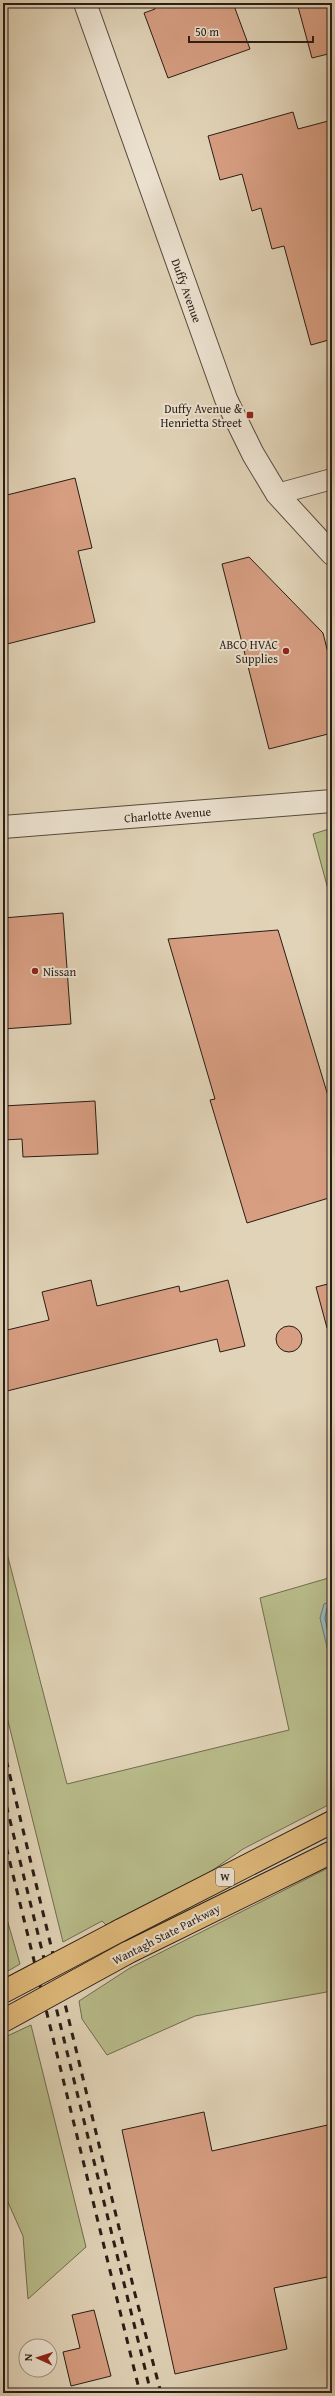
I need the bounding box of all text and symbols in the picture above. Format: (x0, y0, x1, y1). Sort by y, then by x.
scale bar (189, 18, 313, 44)
text: 50 m (195, 23, 219, 40)
street label: Duffy Avenue (168, 256, 207, 325)
place label: Duffy Avenue & Henrietta Street (161, 400, 243, 431)
marker: Duffy Avenue & Henrietta Street (245, 410, 255, 420)
place label: ABCO HVAC Supplies (219, 636, 278, 667)
marker: ABCO HVAC Supplies (281, 646, 291, 656)
street label: Charlotte Avenue (123, 802, 212, 826)
place label: Nissan (43, 963, 76, 980)
marker: Nissan (30, 966, 40, 976)
road number: W (216, 1868, 234, 1886)
street label: Wantagh State Parkway (109, 1899, 223, 1969)
north arrow (18, 2338, 58, 2378)
text: N (20, 2353, 36, 2362)

